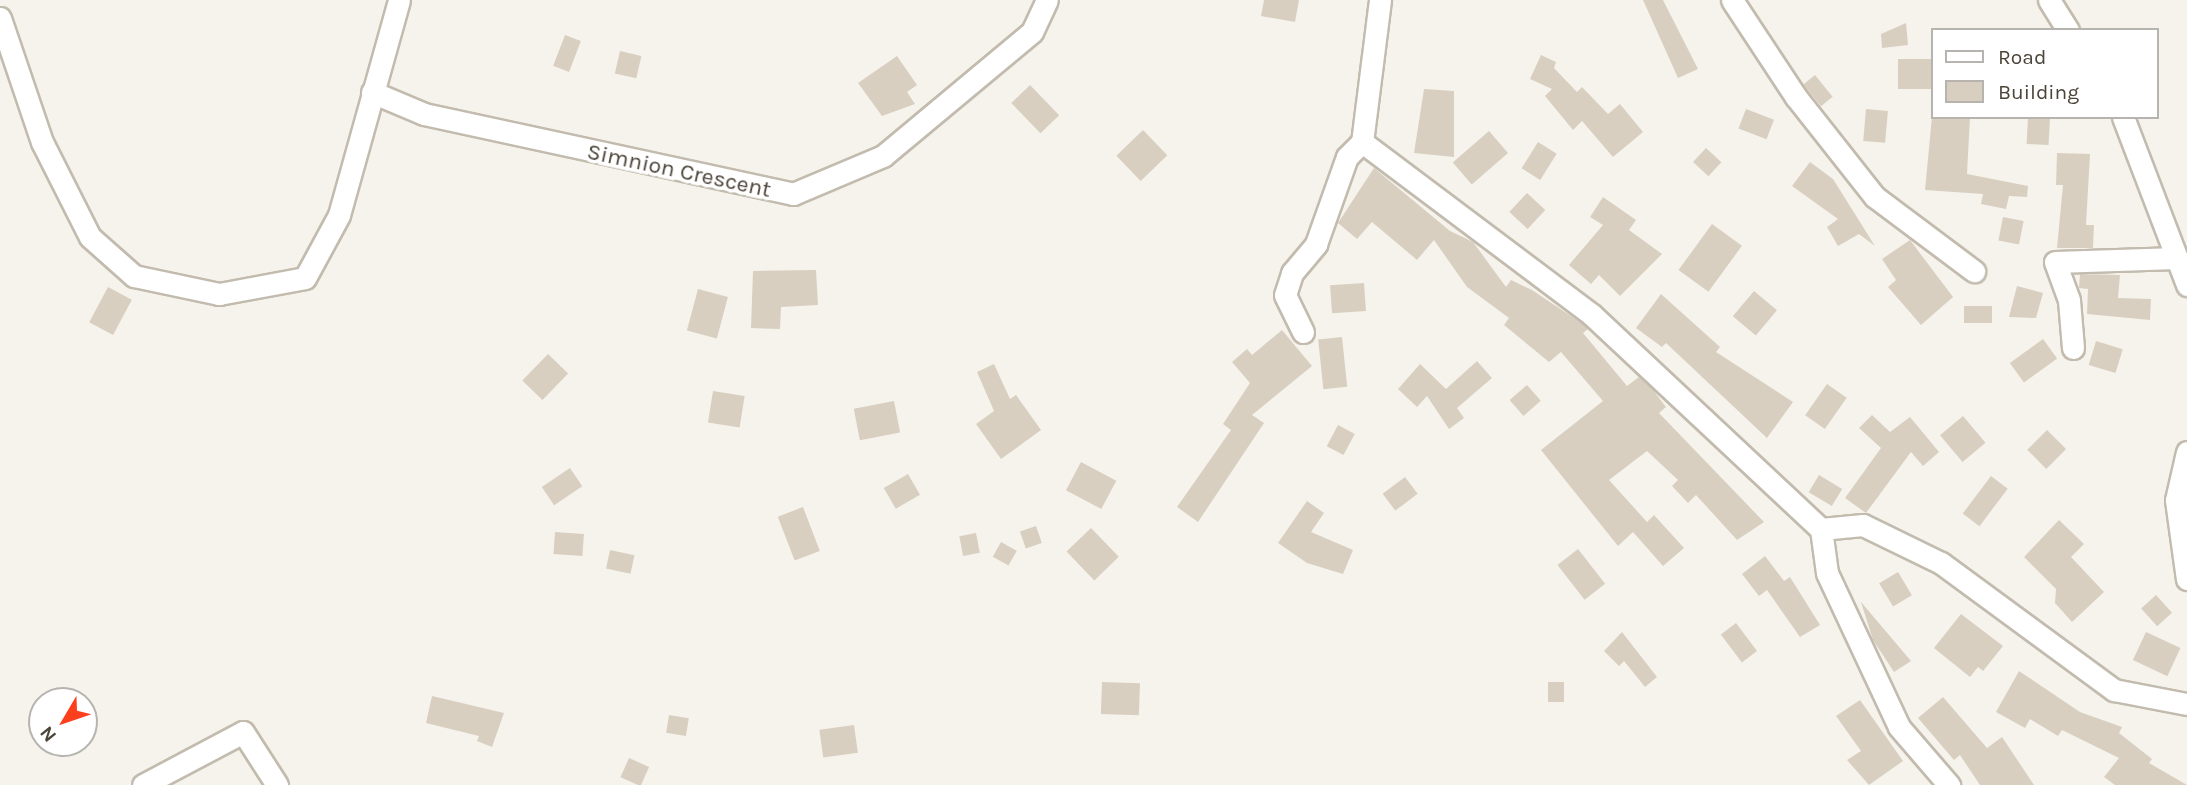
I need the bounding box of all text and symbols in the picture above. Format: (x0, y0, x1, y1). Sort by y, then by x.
legend (1932, 28, 2159, 119)
text: Road (1998, 45, 2046, 69)
text: Building (1998, 80, 2079, 104)
street label: Simnion Crescent (584, 138, 774, 204)
north arrow (28, 687, 98, 757)
text: N (35, 722, 61, 746)

